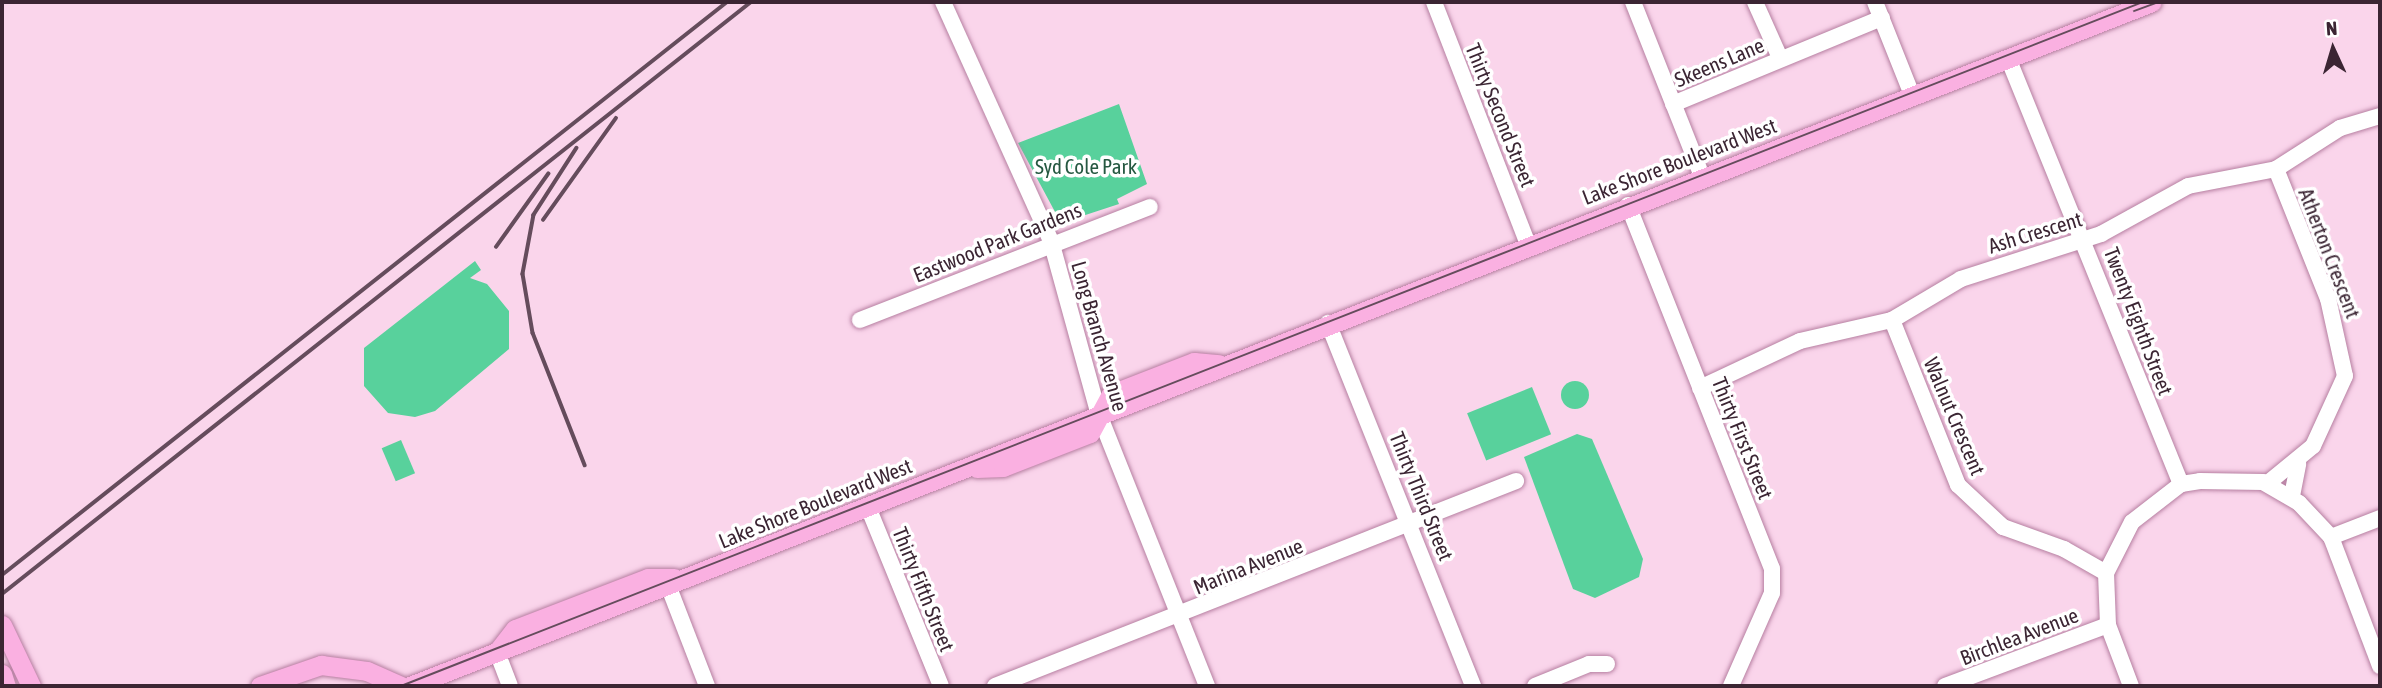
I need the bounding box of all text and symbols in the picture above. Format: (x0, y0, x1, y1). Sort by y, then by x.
north arrow (2298, 14, 2368, 84)
text: N (2325, 17, 2338, 39)
street label: Skeens Lane (1670, 32, 1768, 92)
street label: Thirty Second Street (1461, 40, 1541, 190)
street label: Lake Shore Boulevard West (1578, 112, 1780, 210)
park label: Syd Cole Park (1035, 153, 1137, 179)
street label: Atherton Crescent (2294, 185, 2366, 321)
street label: Eastwood Park Gardens (909, 197, 1085, 287)
street label: Ash Crescent (1985, 206, 2085, 258)
street label: Twenty Eighth Street (2099, 244, 2179, 398)
street label: Long Branch Avenue (1067, 258, 1133, 414)
street label: Walnut Crescent (1919, 353, 1991, 479)
street label: Thirty First Street (1707, 373, 1779, 503)
street label: Thirty Third Street (1385, 428, 1459, 564)
street label: Lake Shore Boulevard West (715, 453, 915, 553)
street label: Thirty Fifth Street (888, 523, 960, 655)
street label: Marina Avenue (1190, 533, 1306, 599)
street label: Birchlea Avenue (1956, 602, 2082, 670)

